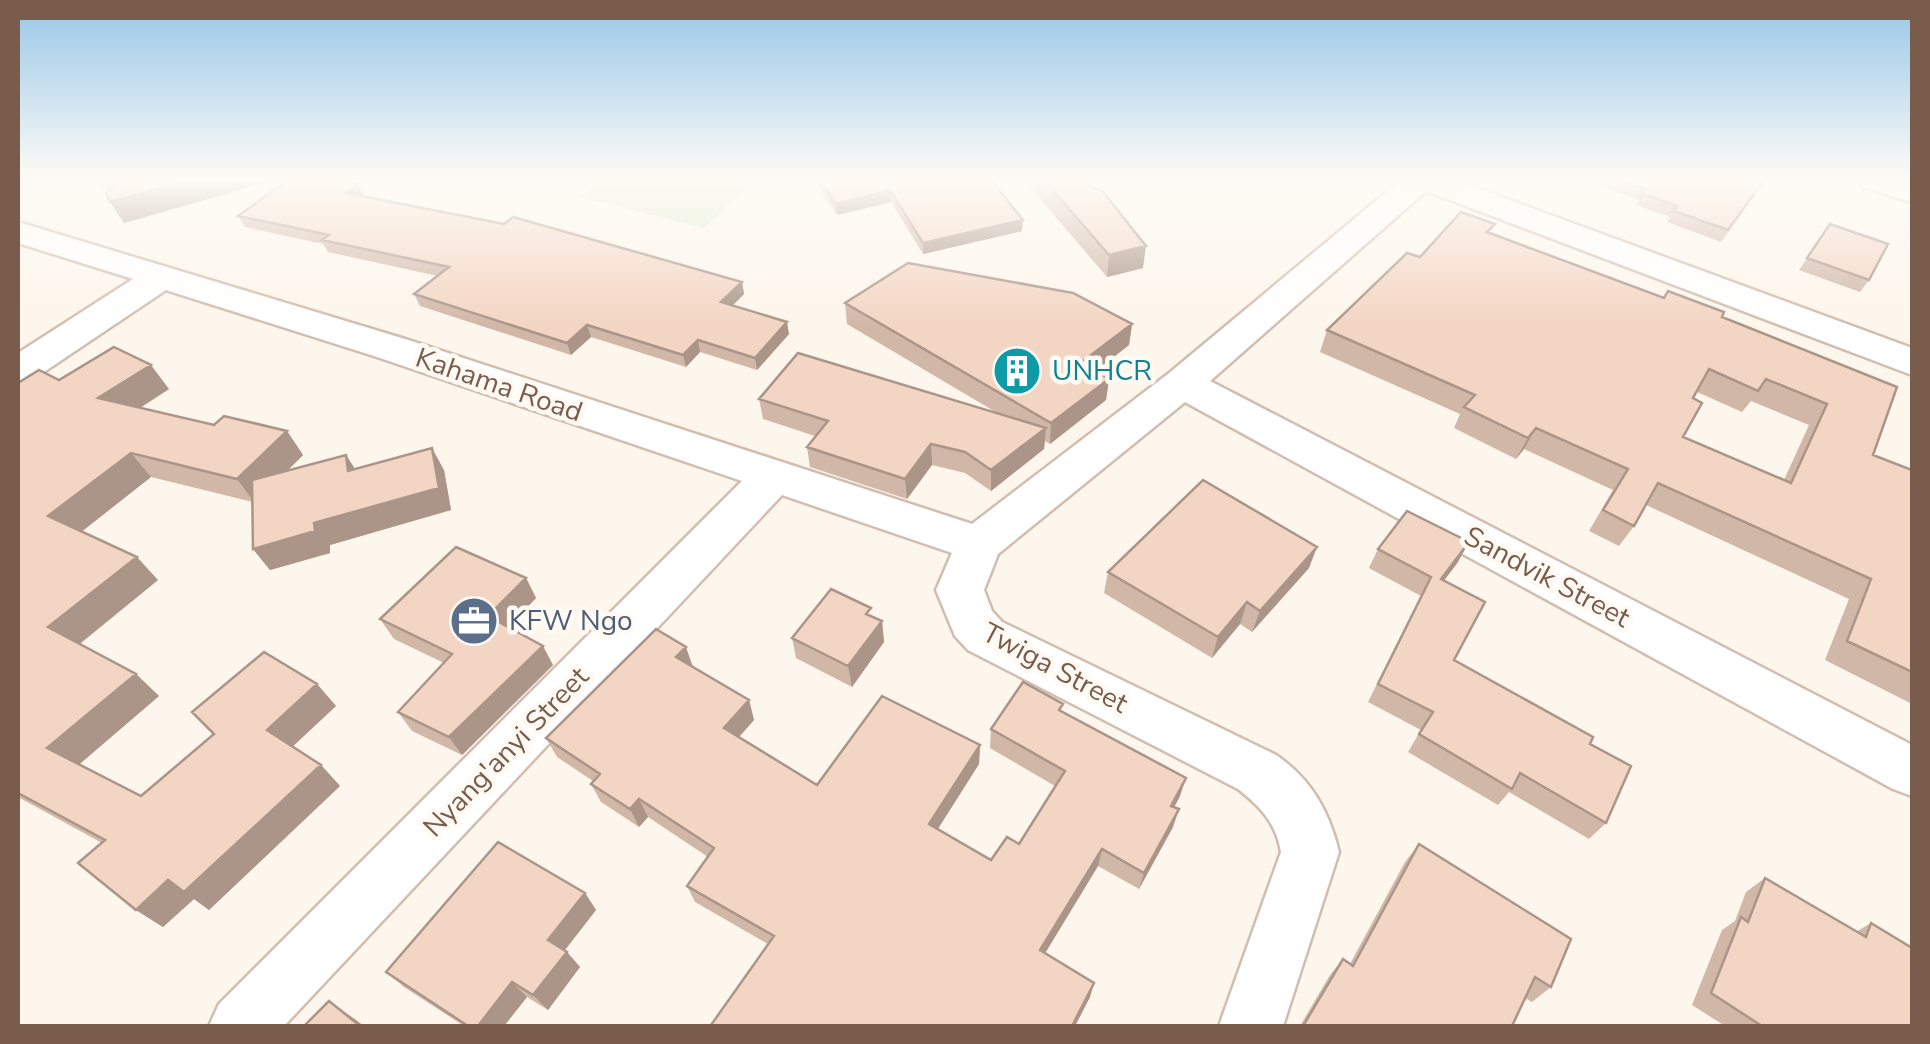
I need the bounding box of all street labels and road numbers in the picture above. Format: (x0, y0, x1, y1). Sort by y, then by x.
street label: Kahama Road (410, 339, 588, 431)
street label: Sandvik Street (1457, 517, 1637, 637)
street label: Twiga Street (975, 614, 1135, 722)
street label: Nyang'anyi Street (415, 658, 597, 846)

